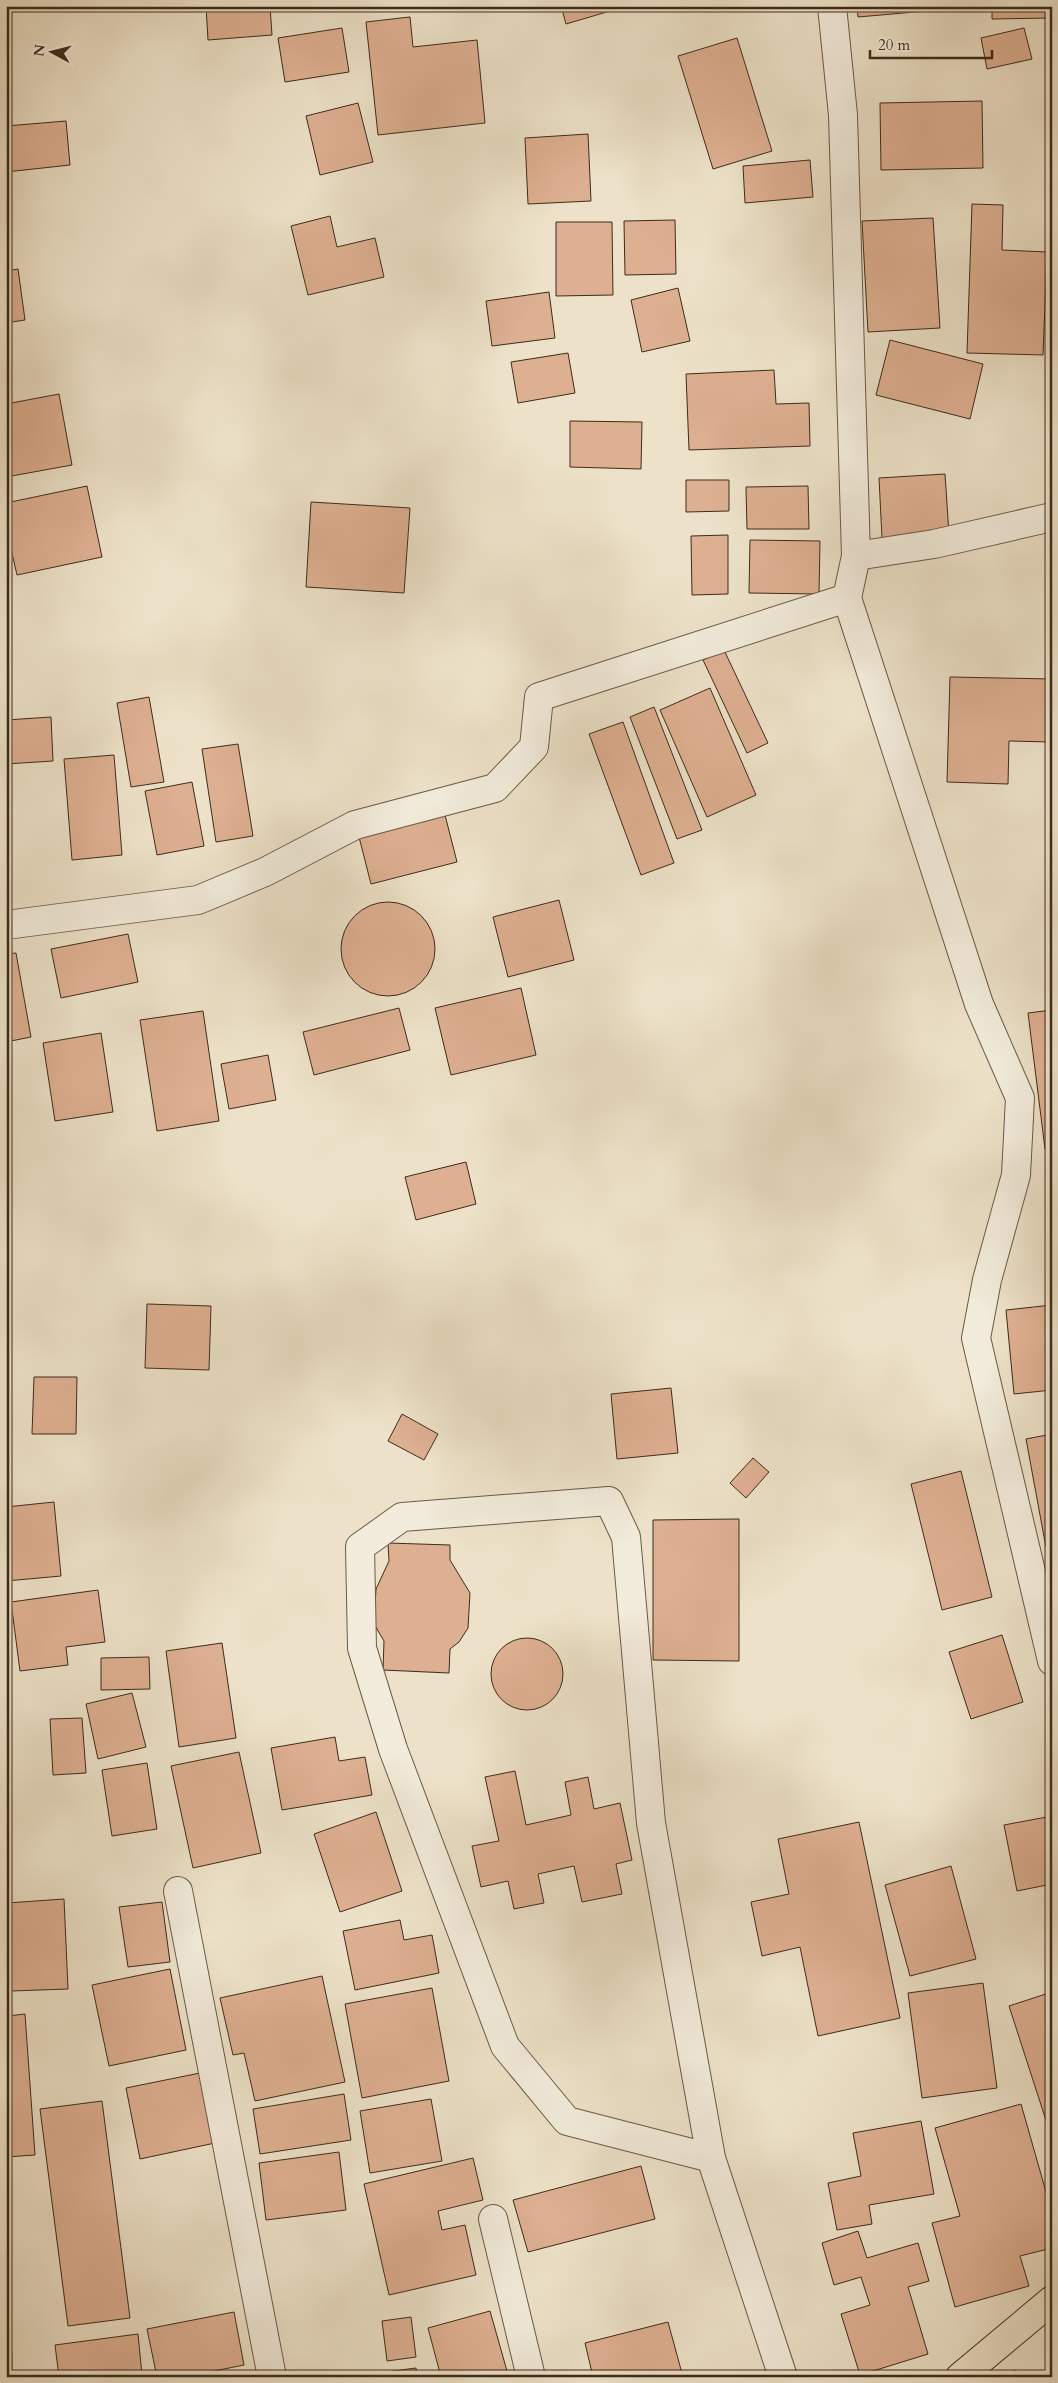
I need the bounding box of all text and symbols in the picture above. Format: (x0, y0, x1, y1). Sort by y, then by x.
north arrow (28, 28, 78, 78)
scale bar (870, 28, 993, 60)
text: 20 m (878, 35, 910, 55)
text: N (29, 43, 50, 58)

